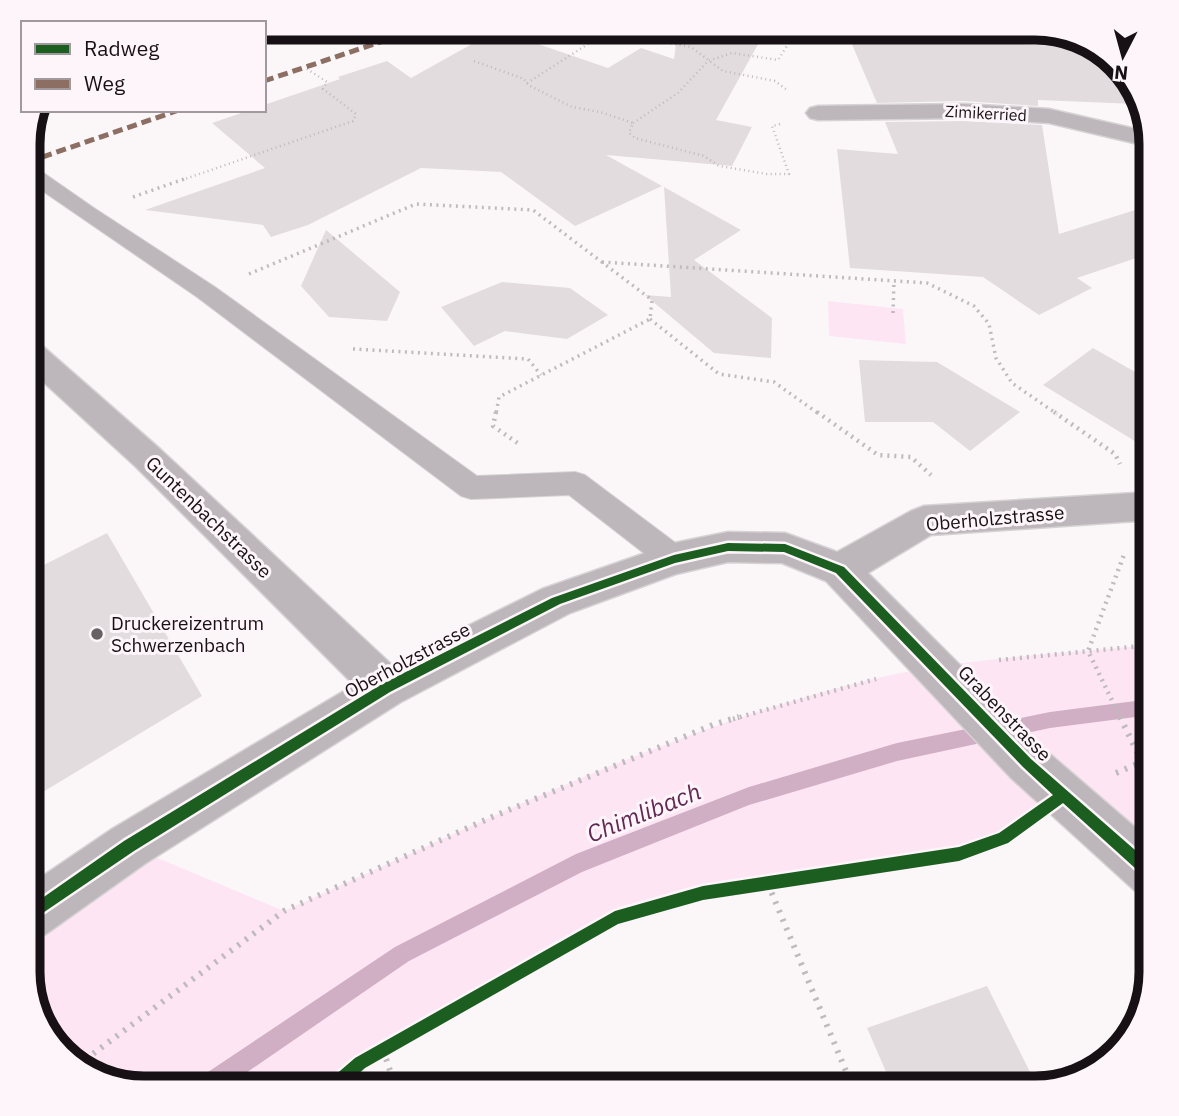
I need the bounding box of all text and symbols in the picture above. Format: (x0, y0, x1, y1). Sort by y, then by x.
legend (21, 21, 266, 112)
north arrow (1088, 21, 1158, 91)
text: Radweg (84, 34, 159, 62)
text: N (1113, 60, 1129, 86)
text: Weg (84, 69, 125, 97)
street label: Zimikerried (945, 101, 1027, 125)
street label: Guntenbachstrasse (141, 451, 277, 583)
street label: Oberholzstrasse (925, 500, 1065, 536)
place label: Druckereizentrum Schwerzenbach (111, 611, 264, 657)
street label: Oberholzstrasse (340, 617, 474, 703)
marker: Druckereizentrum Schwerzenbach (89, 626, 105, 642)
street label: Grabenstrasse (953, 660, 1057, 766)
water label: Chimlibach (582, 775, 705, 849)

